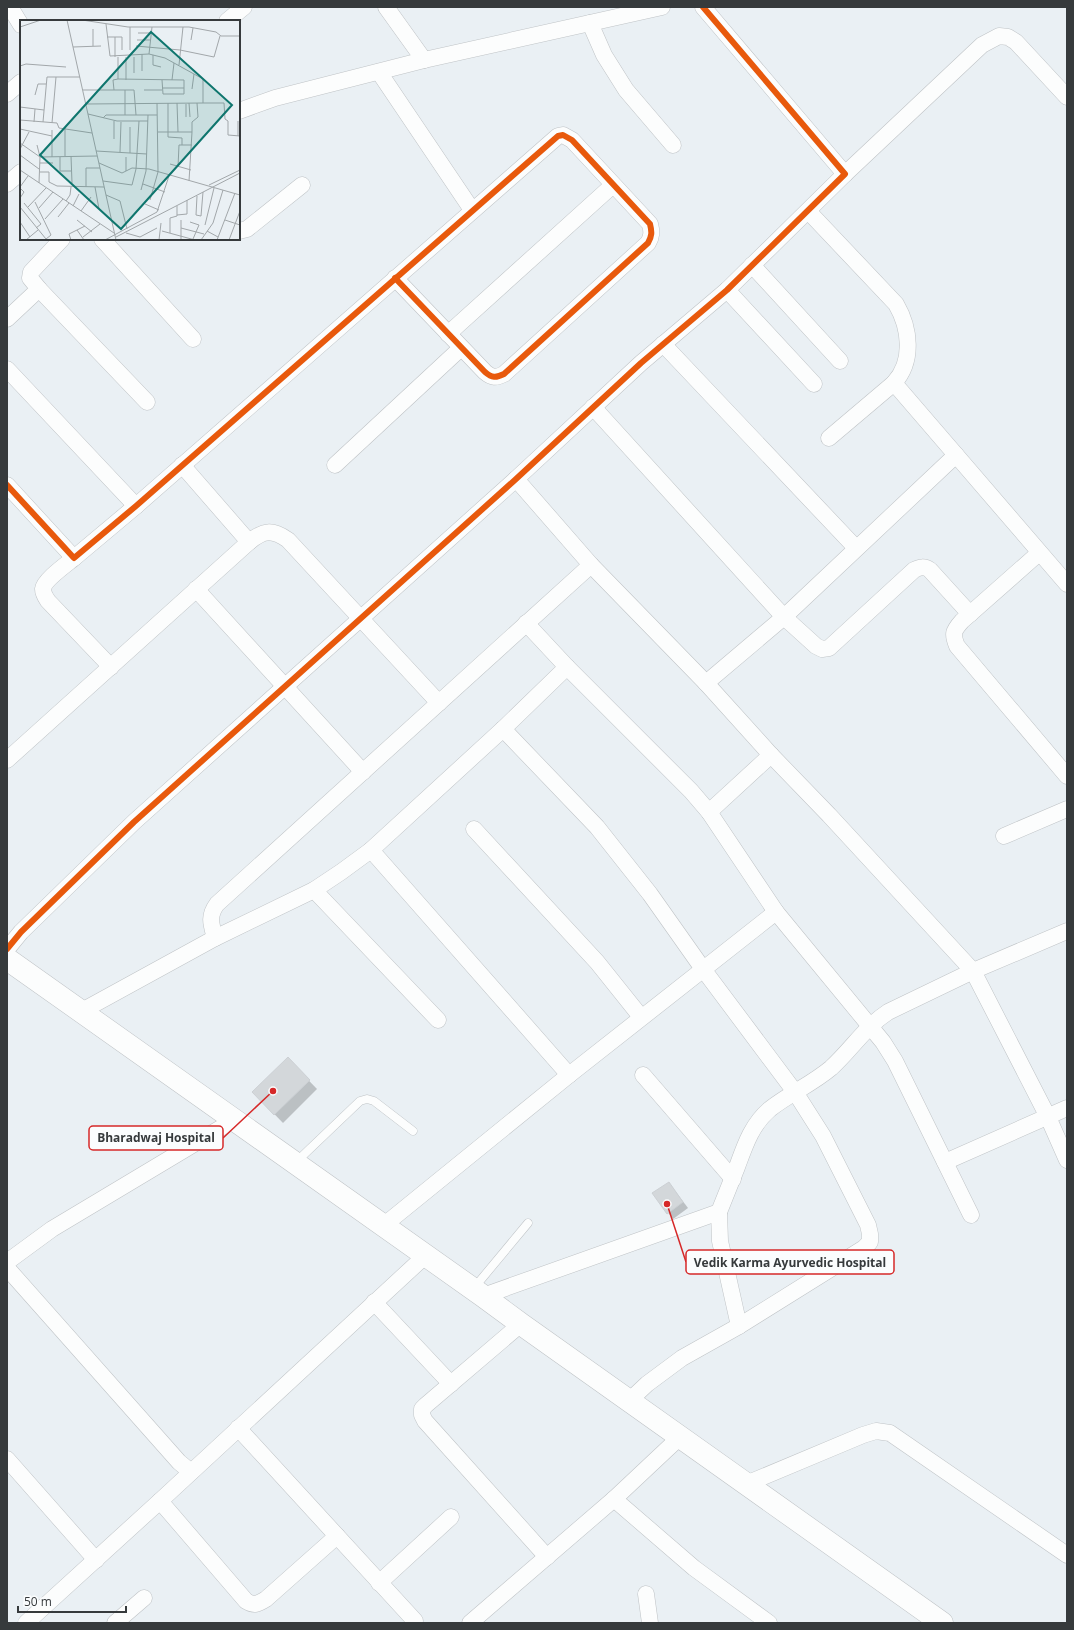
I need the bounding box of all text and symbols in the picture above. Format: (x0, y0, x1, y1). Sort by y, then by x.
inset map (20, 20, 240, 240)
callout: Bharadwaj Hospital (89, 1126, 223, 1150)
text: Bharadwaj Hospital (97, 1129, 215, 1146)
callout: Vedik Karma Ayurvedic Hospital (686, 1250, 894, 1274)
text: Vedik Karma Ayurvedic Hospital (694, 1254, 886, 1271)
scale bar (18, 1588, 126, 1614)
text: 50 m (24, 1593, 52, 1610)

